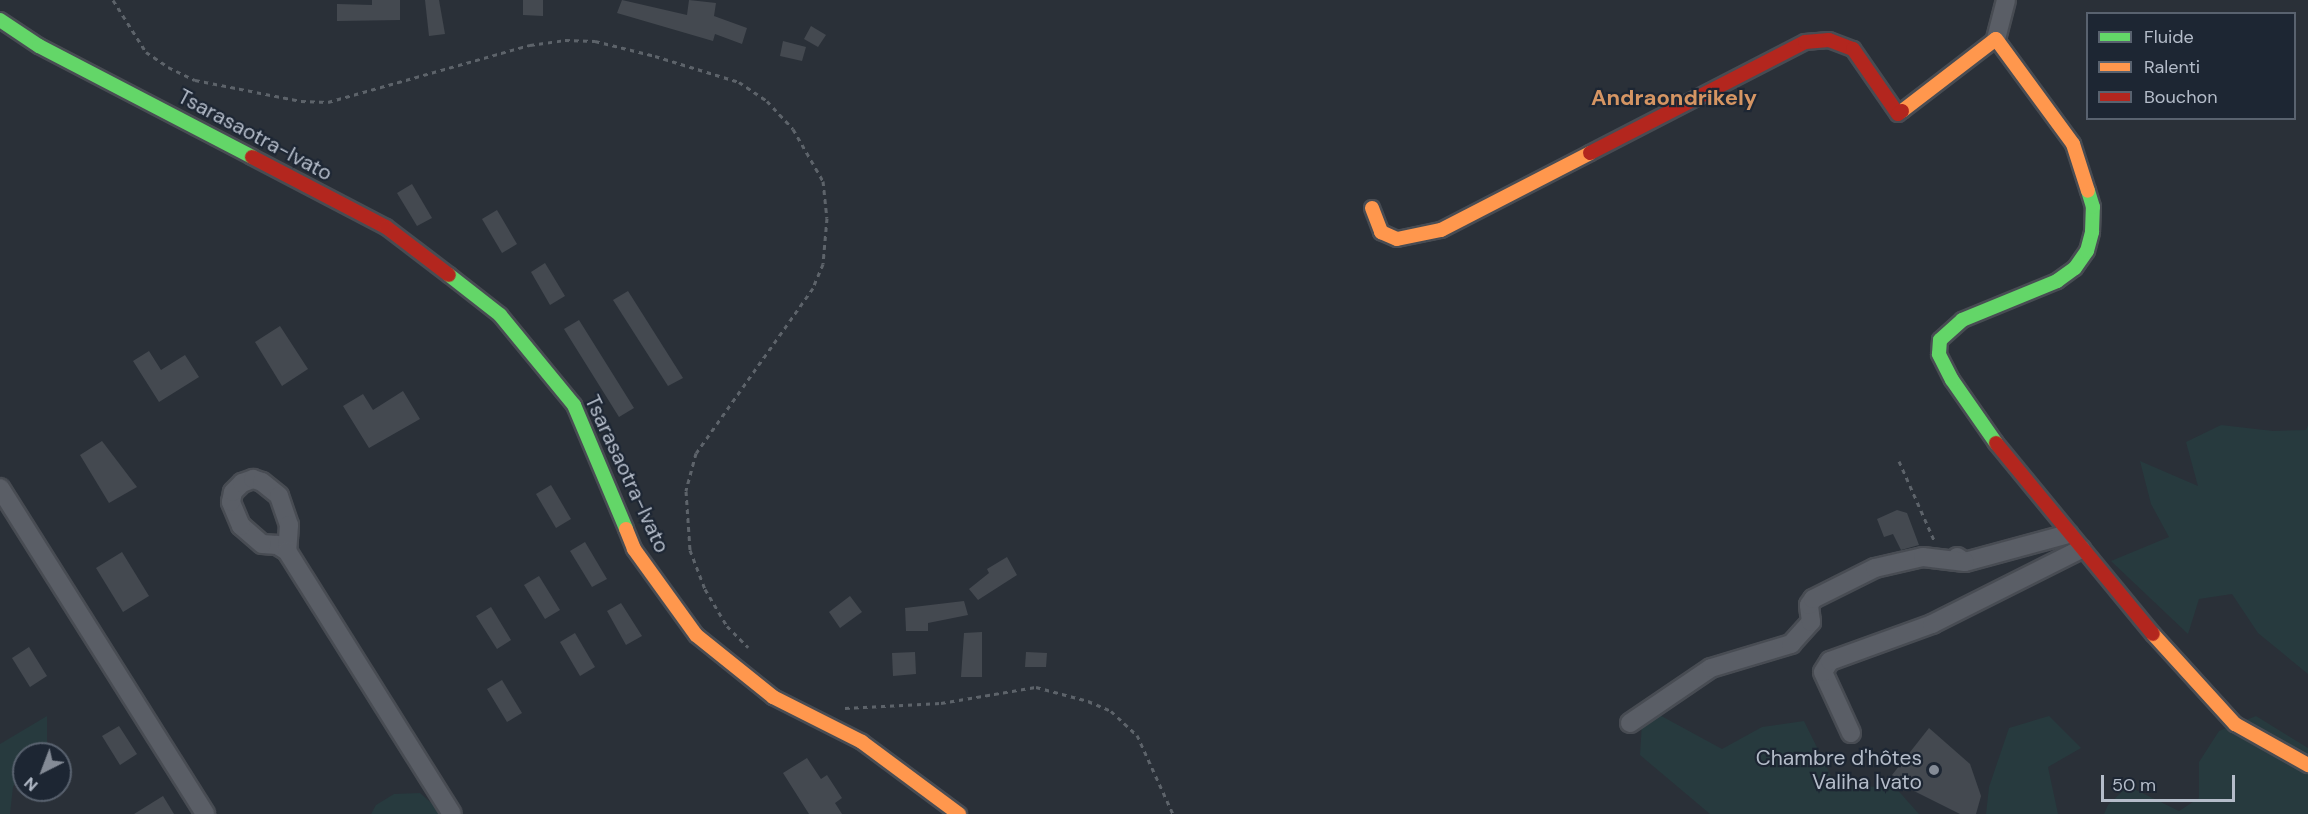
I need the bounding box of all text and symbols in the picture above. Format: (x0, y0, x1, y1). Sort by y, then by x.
legend (2086, 12, 2296, 120)
text: Fluide (2144, 25, 2194, 49)
text: Ralenti (2144, 55, 2200, 79)
street label: Tsarasaotra-Ivato (173, 84, 337, 186)
district label: Andraondrikely (1591, 85, 1757, 111)
text: Bouchon (2144, 85, 2218, 109)
street label: Tsarasaotra-Ivato (579, 391, 675, 557)
north arrow (12, 742, 72, 802)
place label: Chambre d'hôtes Valiha Ivato (1756, 745, 1922, 795)
marker: Chambre d'hôtes Valiha Ivato (1927, 763, 1941, 777)
scale bar (2104, 763, 2238, 801)
text: N (20, 773, 42, 796)
text: 50 m (2112, 773, 2156, 797)

